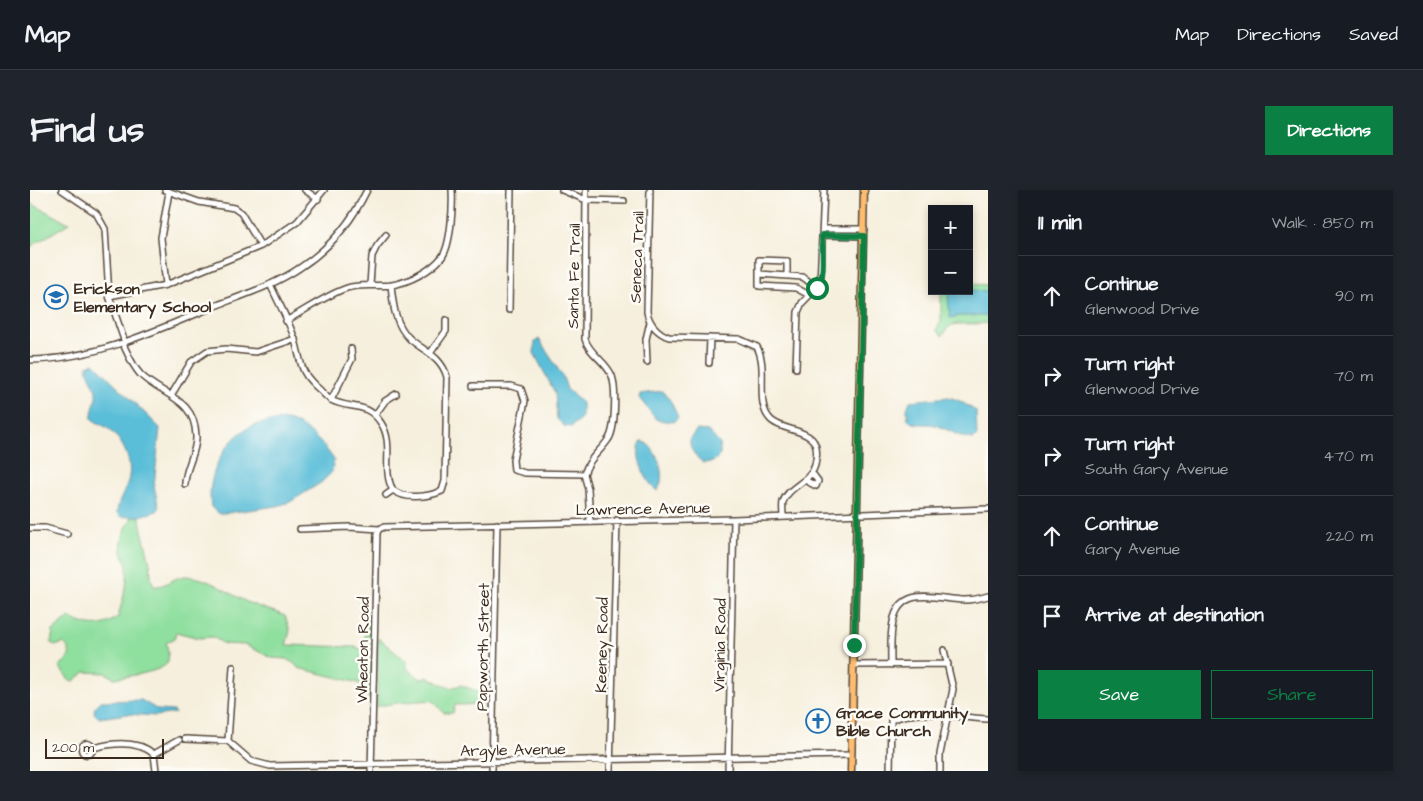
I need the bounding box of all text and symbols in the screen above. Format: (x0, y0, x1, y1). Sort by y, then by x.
text: Map (25, 18, 70, 52)
text: Map (1175, 22, 1209, 47)
text: Directions (1237, 22, 1321, 47)
text: Saved (1349, 22, 1398, 47)
text: Find us (30, 106, 144, 155)
button: Directions (1265, 106, 1393, 155)
map controls (928, 205, 973, 295)
button: + (928, 205, 973, 250)
text: 11 min (1038, 208, 1082, 237)
street label: Seneca Trail (624, 211, 650, 303)
text: Walk · 850 m (1272, 212, 1373, 234)
street label: Santa Fe Trail (562, 223, 586, 329)
button: − (928, 250, 973, 295)
text: Continue (1085, 271, 1159, 298)
route start (806, 277, 829, 300)
place label: Erickson Elementary School (74, 278, 212, 319)
icon: ahead (1038, 282, 1066, 310)
school or university icon: Erickson Elementary School (43, 284, 69, 310)
text: 90 m (1335, 285, 1373, 307)
text: Glenwood Drive (1085, 298, 1199, 320)
text: Turn right (1085, 351, 1174, 378)
icon: right (1038, 362, 1066, 390)
text: 70 m (1334, 365, 1373, 387)
text: Glenwood Drive (1085, 378, 1199, 400)
text: Turn right (1085, 431, 1174, 458)
icon: right (1038, 442, 1066, 470)
text: 470 m (1323, 445, 1373, 467)
text: South Gary Avenue (1085, 458, 1228, 480)
street label: Lawrence Avenue (575, 497, 711, 521)
text: Continue (1085, 511, 1159, 538)
icon: ahead (1038, 522, 1066, 550)
text: 220 m (1326, 525, 1373, 547)
text: Gary Avenue (1085, 538, 1180, 560)
street label: Papworth Street (471, 582, 495, 711)
street label: Wheaton Road (351, 597, 375, 703)
street label: Keeney Road (590, 597, 615, 693)
street label: Virginia Road (708, 598, 733, 692)
icon: arrive (1038, 602, 1066, 630)
text: Arrive at destination (1085, 602, 1264, 629)
route end (843, 634, 866, 657)
button: Save (1038, 670, 1201, 719)
button: Share (1211, 670, 1373, 719)
place label: Grace Community Bible Church (836, 702, 968, 742)
church icon: Grace Community Bible Church (805, 708, 831, 734)
scale bar (45, 736, 164, 759)
text: 200 m (52, 738, 94, 758)
street label: Argyle Avenue (460, 738, 566, 763)

